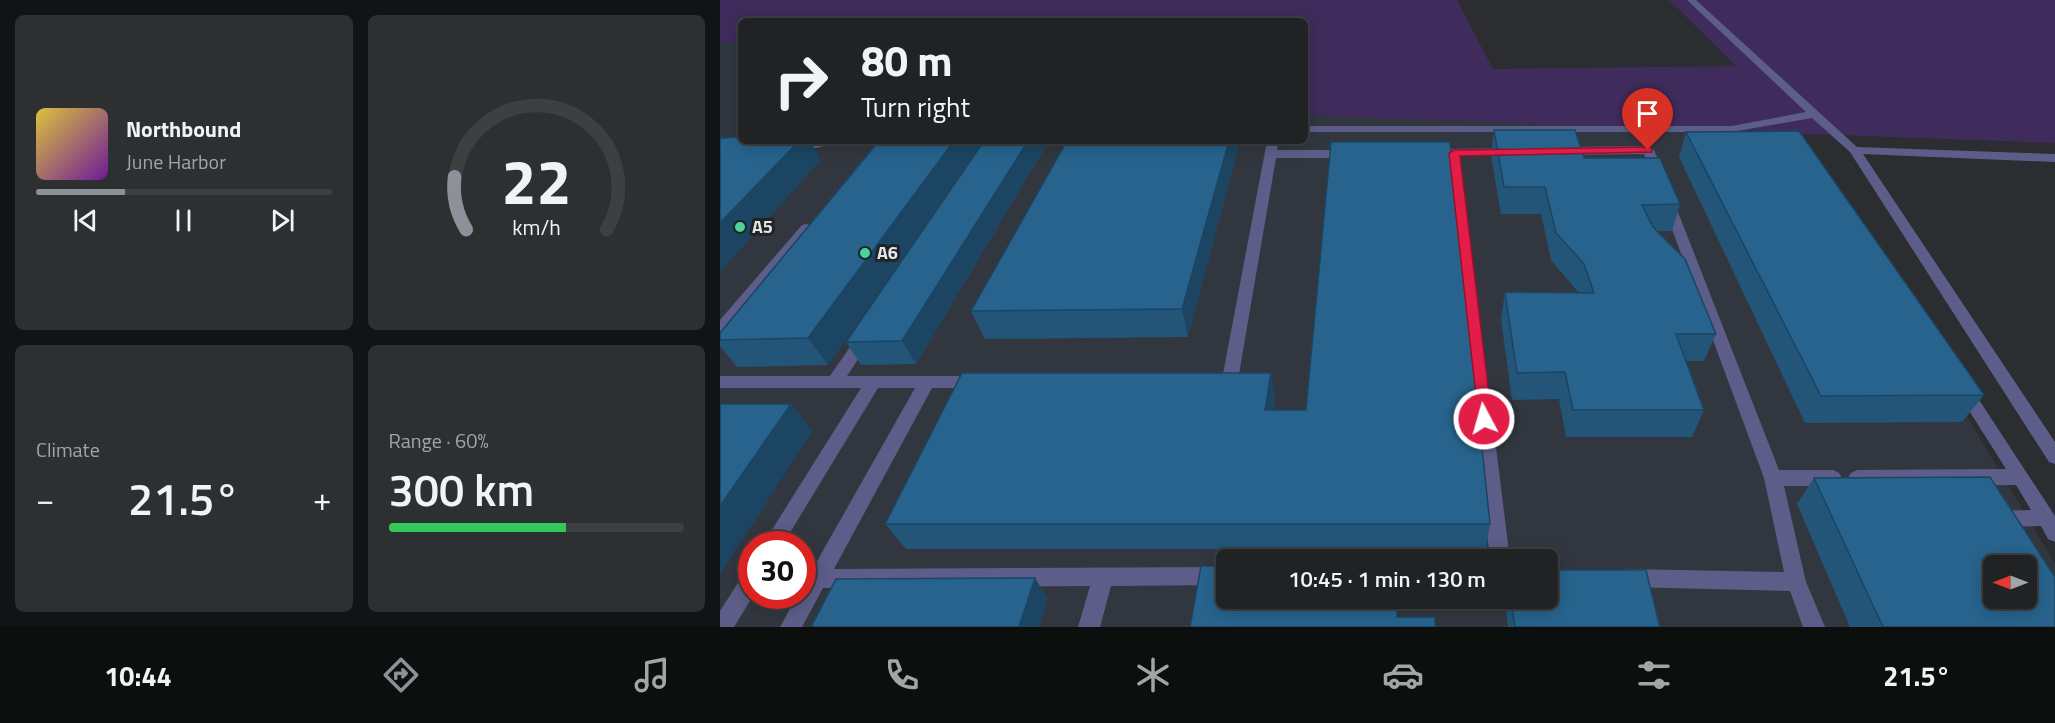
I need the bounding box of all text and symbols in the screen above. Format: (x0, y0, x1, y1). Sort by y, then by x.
text: 80 m (861, 28, 953, 92)
icon: right (762, 42, 840, 120)
text: Turn right (861, 86, 970, 127)
pin (1622, 88, 1673, 150)
icon: arrive (1631, 97, 1664, 130)
text: Northbound (126, 112, 241, 146)
text: 22 (501, 133, 571, 228)
text: June Harbor (126, 146, 226, 177)
icon: previous (69, 204, 102, 237)
icon: pause (167, 204, 200, 237)
icon: next (266, 204, 299, 237)
text: km/h (512, 211, 561, 243)
place label: A5 (752, 213, 773, 240)
marker: A5 (733, 220, 747, 234)
place label: A6 (877, 239, 898, 266)
marker: A6 (858, 246, 872, 260)
position arrow (1452, 387, 1516, 451)
text: Range · 60% (389, 425, 489, 456)
text: Climate (36, 434, 100, 465)
text: 300 km (389, 455, 534, 523)
text: 21.5° (128, 464, 240, 532)
text: − (36, 474, 54, 524)
text: + (313, 474, 332, 524)
speed limit sign: 30 (738, 531, 816, 609)
north arrow (1983, 555, 2037, 609)
map controls (1983, 555, 2037, 609)
text: 10:45 · 1 min · 130 m (1288, 562, 1486, 596)
icon: directions (380, 654, 422, 696)
icon: music (631, 654, 673, 696)
icon: phone (881, 654, 923, 696)
icon: climate (1132, 654, 1174, 696)
icon: car (1382, 654, 1424, 696)
icon: filters (1633, 654, 1675, 696)
text: 10:44 (104, 655, 172, 696)
text: 21.5° (1883, 655, 1951, 696)

